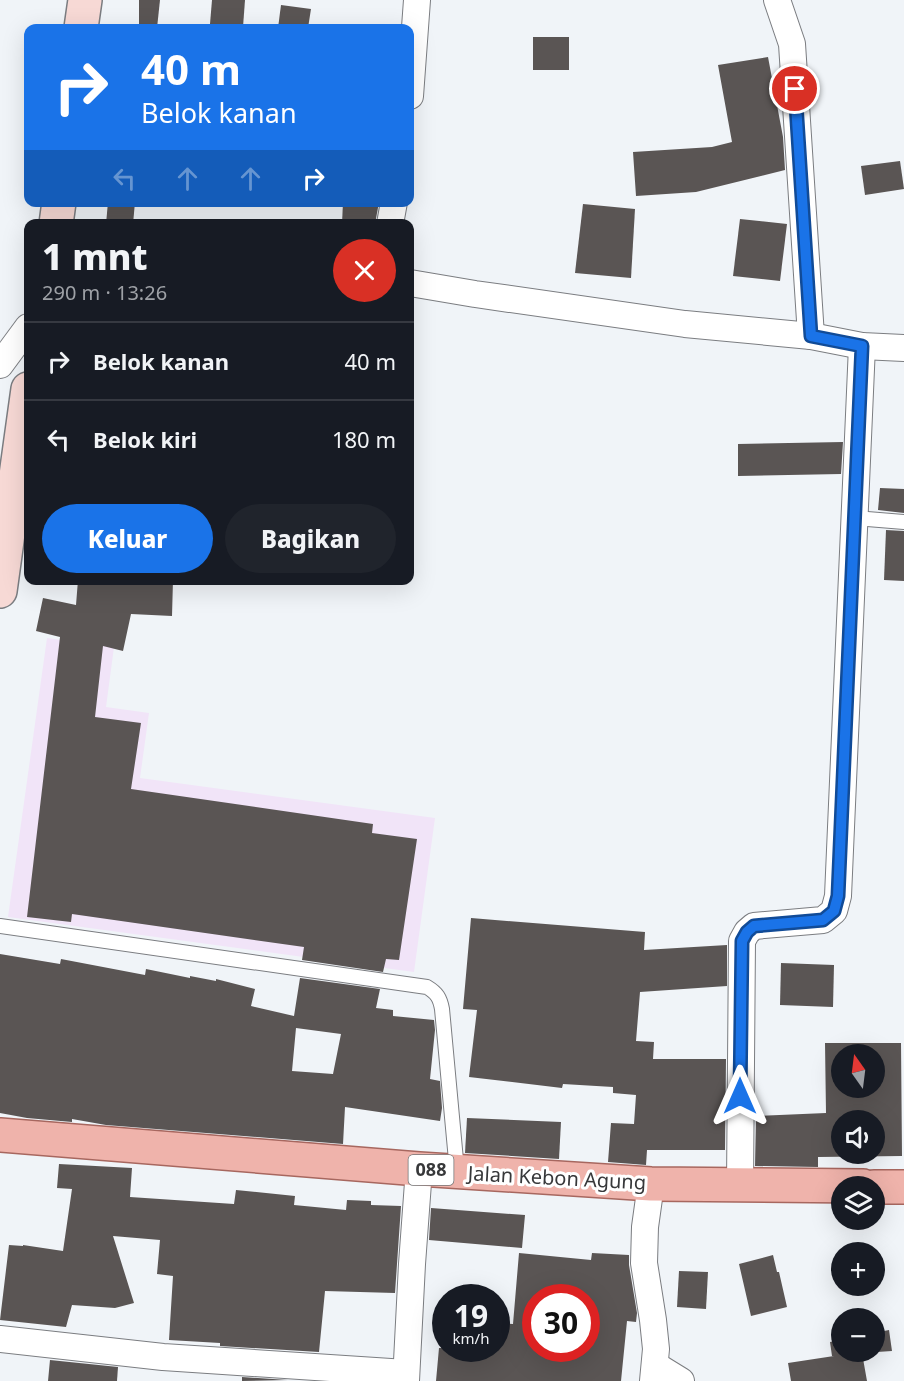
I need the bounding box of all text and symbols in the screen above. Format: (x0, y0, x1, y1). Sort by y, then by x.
text: 40 m (141, 40, 241, 97)
icon: right (42, 48, 120, 126)
pin (769, 63, 820, 114)
icon: arrive (778, 72, 811, 105)
text: Belok kanan (141, 94, 297, 131)
icon: left (108, 162, 141, 195)
icon: ahead (171, 162, 204, 195)
icon: ahead (234, 162, 267, 195)
icon: right (297, 162, 330, 195)
text: 1 mnt (42, 232, 147, 281)
button: close (333, 239, 396, 302)
text: 290 m · 13:26 (42, 279, 167, 306)
icon: right (42, 345, 75, 378)
text: Belok kanan (93, 346, 229, 376)
text: 40 m (345, 346, 396, 376)
icon: left (42, 423, 75, 456)
text: Belok kiri (93, 424, 197, 454)
text: 180 m (332, 424, 396, 454)
button: Keluar (42, 504, 213, 573)
button: Bagikan (225, 504, 396, 573)
north arrow (831, 1044, 885, 1098)
map controls (831, 1044, 885, 1362)
position arrow (708, 1064, 772, 1128)
button: sound (831, 1110, 885, 1164)
road number: 088 (408, 1155, 454, 1185)
street label: Jalan Kebon Agung (465, 1159, 647, 1196)
button: layers (831, 1176, 885, 1230)
button: + (831, 1242, 885, 1296)
speed limit sign: 30 (522, 1284, 600, 1362)
text: 19 (454, 1295, 488, 1336)
button: − (831, 1308, 885, 1362)
text: km/h (453, 1328, 489, 1348)

